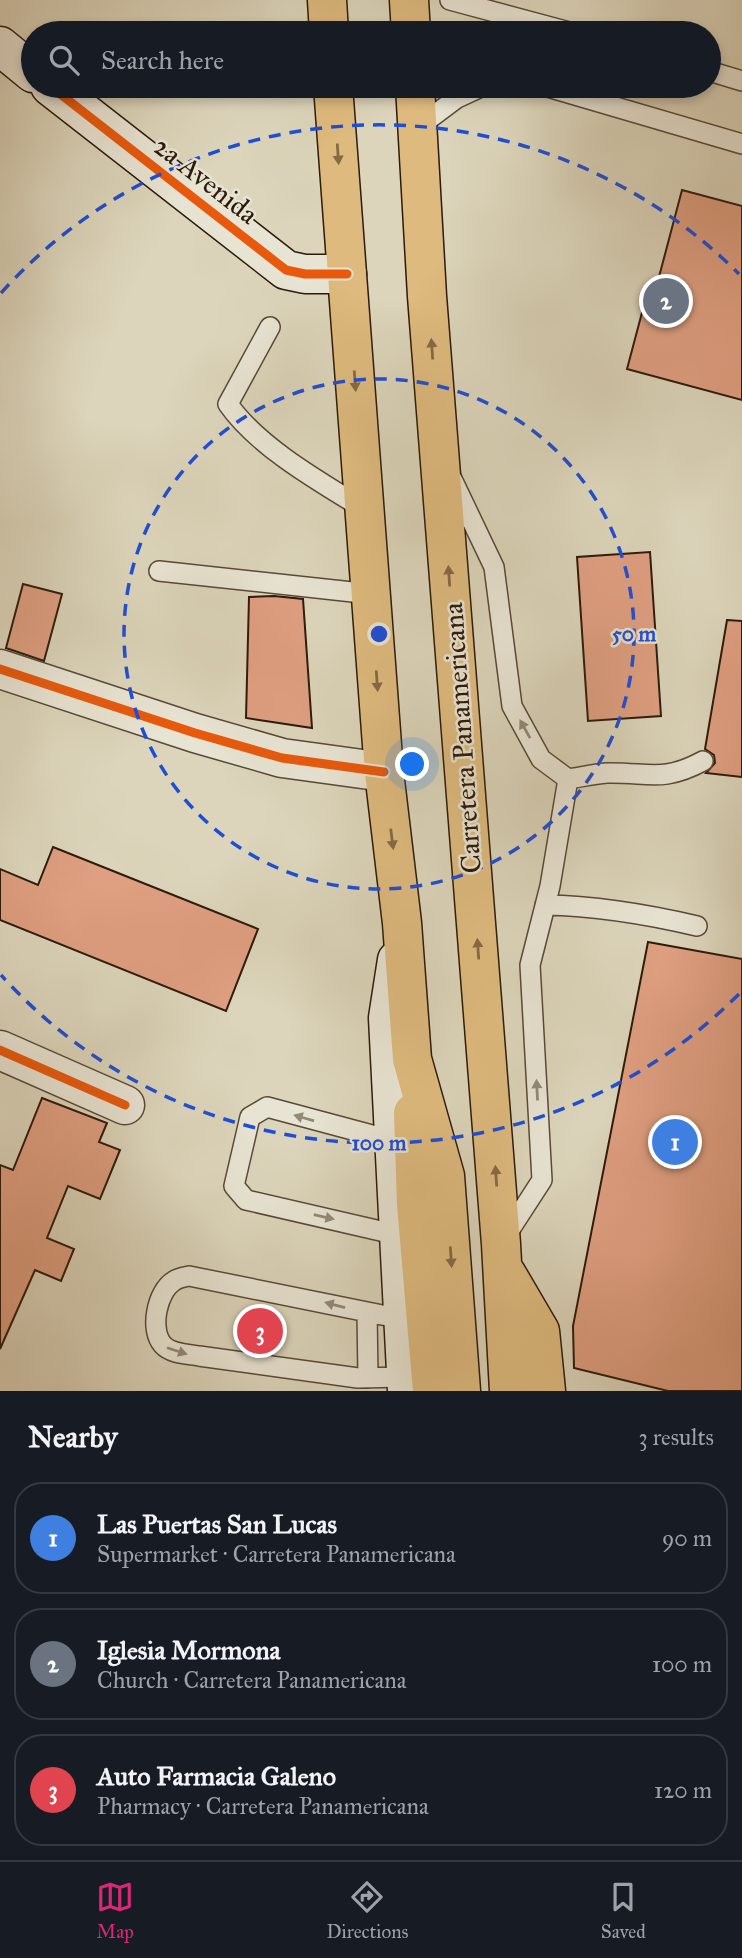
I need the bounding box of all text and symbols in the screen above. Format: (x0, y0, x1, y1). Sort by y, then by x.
search box (21, 21, 721, 98)
icon: search (45, 41, 83, 79)
text: Search here (101, 44, 224, 76)
street label: 2a Avenida (147, 128, 265, 232)
one-way arrow (333, 143, 344, 165)
pin: 2 (643, 275, 689, 327)
one-way arrow (426, 338, 437, 360)
one-way arrow (350, 370, 361, 392)
one-way arrow (443, 565, 454, 587)
street label: Carretera Panamericana (435, 601, 489, 875)
text: 50 m (612, 621, 656, 647)
centre of rings (367, 622, 391, 646)
one-way arrow (372, 670, 383, 692)
one-way arrow (519, 719, 530, 739)
your location (395, 747, 429, 781)
one-way arrow (387, 829, 398, 851)
one-way arrow (472, 938, 483, 960)
one-way arrow (532, 1078, 543, 1100)
one-way arrow (293, 1112, 314, 1122)
pin: 1 (652, 1116, 698, 1168)
text: 100 m (352, 1130, 407, 1156)
one-way arrow (490, 1165, 501, 1187)
one-way arrow (313, 1212, 335, 1223)
one-way arrow (446, 1246, 457, 1268)
one-way arrow (324, 1299, 346, 1310)
pin: 3 (237, 1305, 283, 1357)
one-way arrow (167, 1346, 188, 1356)
text: Nearby (28, 1419, 118, 1455)
text: 3 results (638, 1423, 714, 1451)
text: Las Puertas San Lucas (97, 1508, 337, 1540)
text: 1 (48, 1524, 58, 1552)
text: 90 m (662, 1524, 712, 1552)
text: Supermarket · Carretera Panamericana (97, 1540, 456, 1568)
text: Iglesia Mormona (97, 1634, 281, 1666)
text: 2 (47, 1650, 59, 1678)
text: 100 m (652, 1650, 712, 1678)
text: Church · Carretera Panamericana (97, 1666, 406, 1694)
text: Auto Farmacia Galeno (97, 1760, 336, 1792)
text: 3 (48, 1776, 58, 1804)
text: 120 m (654, 1776, 712, 1804)
text: Pharmacy · Carretera Panamericana (97, 1792, 429, 1820)
tab: Map (96, 1878, 134, 1943)
tab: Directions (326, 1878, 408, 1943)
tab: Saved (601, 1878, 646, 1943)

